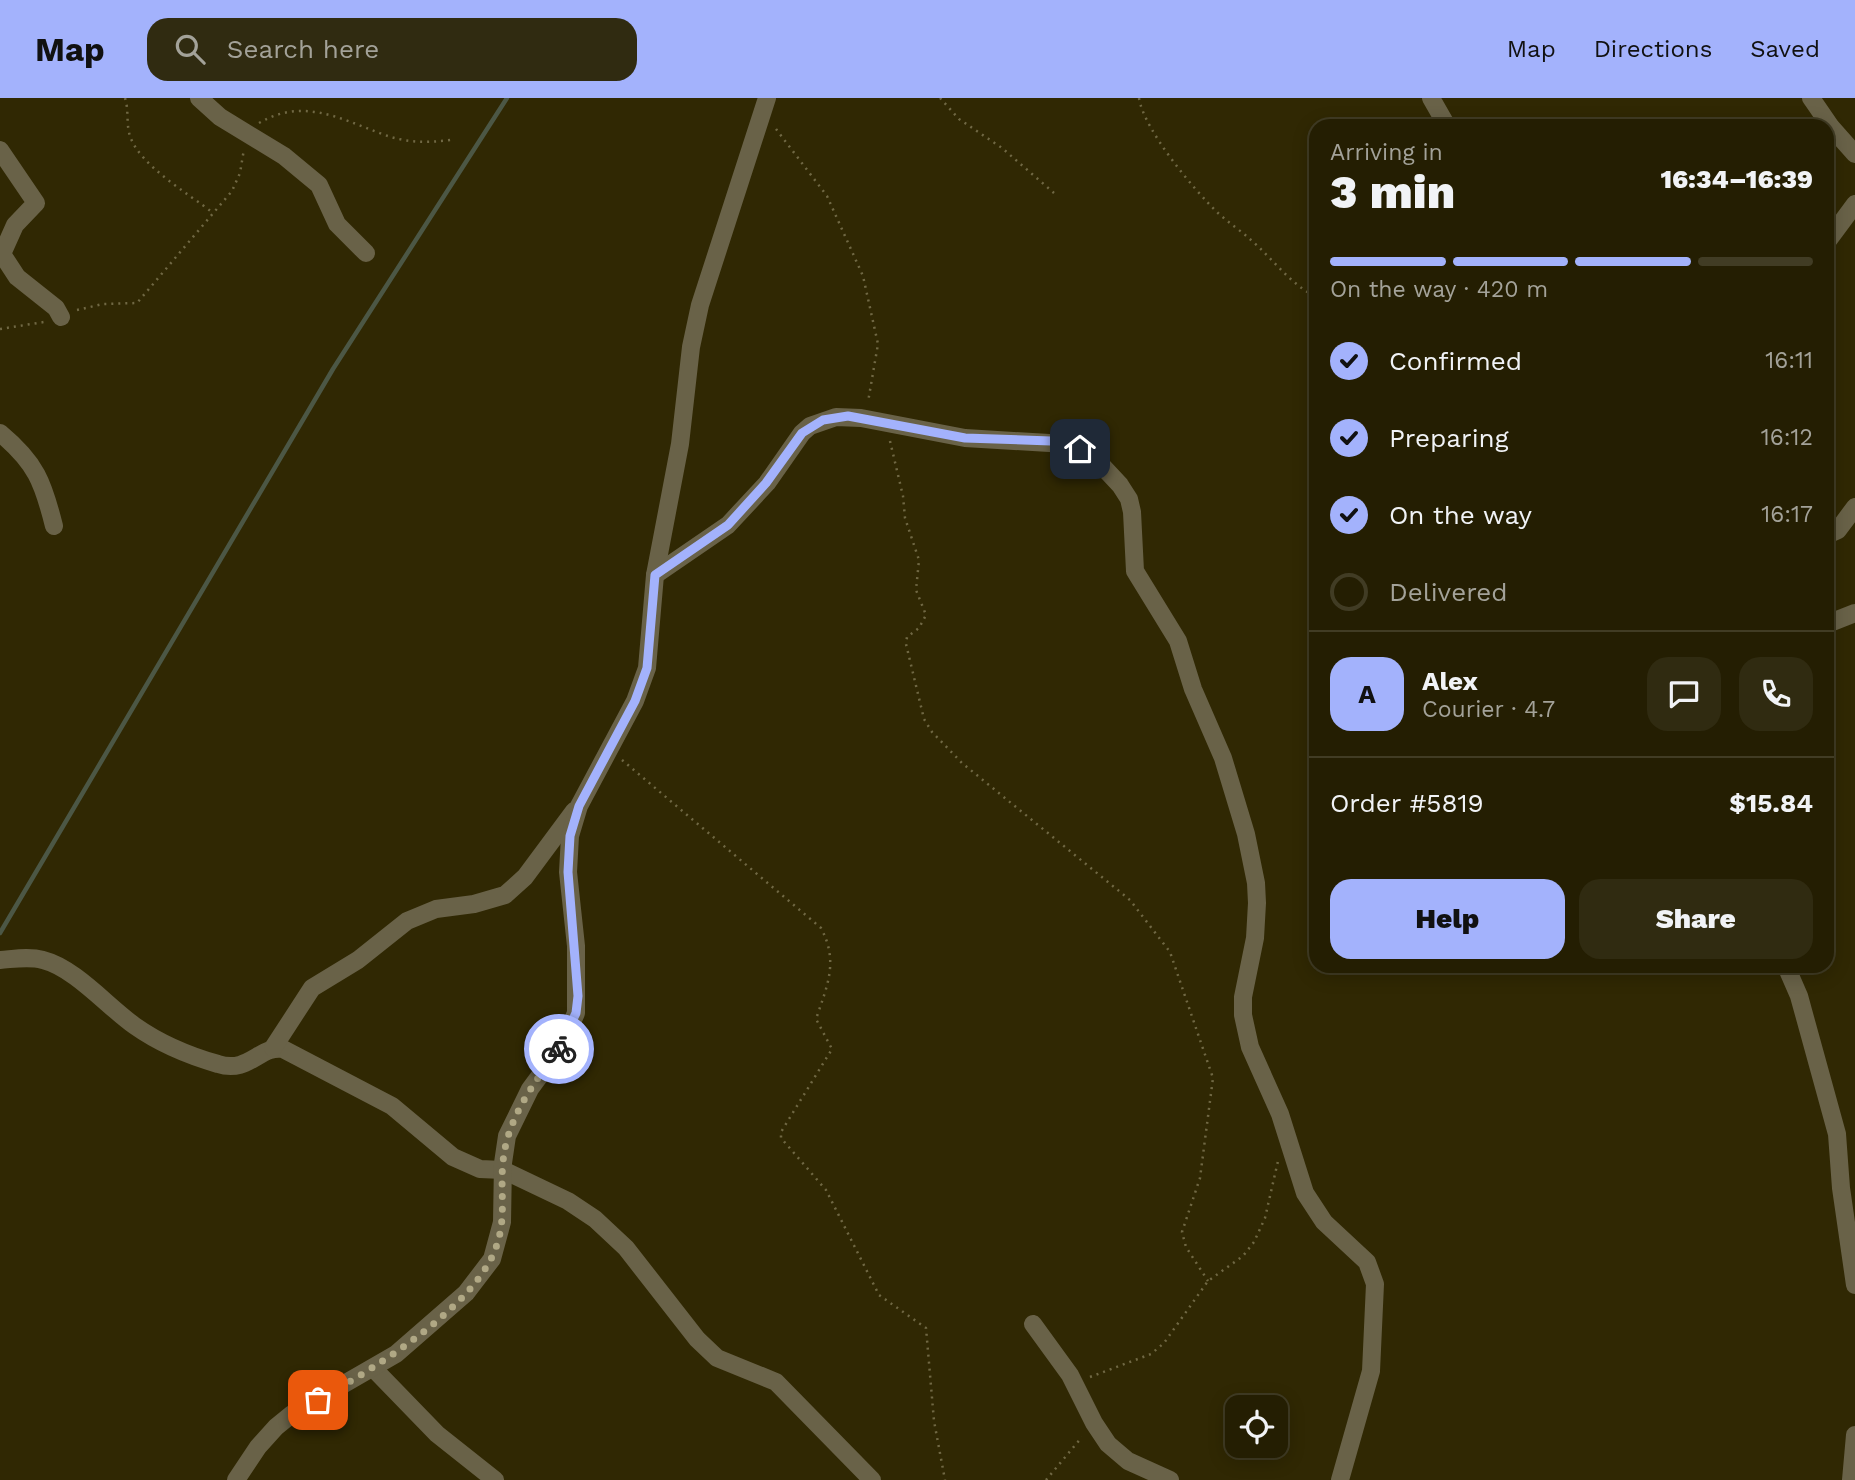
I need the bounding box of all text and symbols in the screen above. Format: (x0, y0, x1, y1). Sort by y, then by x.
search box (147, 18, 637, 81)
text: Map (35, 30, 105, 69)
icon: search (171, 30, 209, 68)
text: Search here (227, 34, 379, 64)
text: Map (1507, 35, 1556, 63)
text: Directions (1594, 35, 1712, 63)
text: Saved (1750, 35, 1820, 63)
text: Arriving in (1330, 139, 1443, 166)
text: 16:34–16:39 (1660, 164, 1813, 194)
text: 3 min (1330, 165, 1455, 219)
text: On the way · 420 m (1330, 276, 1548, 303)
icon: check (1330, 342, 1368, 380)
text: Confirmed (1389, 346, 1522, 376)
text: 16:11 (1765, 347, 1813, 374)
pin (1050, 419, 1110, 479)
icon: check (1330, 419, 1368, 457)
text: Preparing (1389, 423, 1509, 453)
text: 16:12 (1761, 424, 1813, 451)
icon: home (1061, 430, 1099, 468)
icon: check (1330, 496, 1368, 534)
text: On the way (1389, 500, 1532, 530)
text: 16:17 (1761, 501, 1813, 528)
text: Delivered (1389, 577, 1508, 607)
button: chat (1647, 657, 1721, 731)
button: phone (1739, 657, 1813, 731)
text: Alex (1422, 666, 1478, 696)
text: A (1358, 679, 1376, 709)
text: Courier · 4.7 (1422, 696, 1555, 723)
text: Order #5819 (1330, 788, 1484, 818)
text: $15.84 (1729, 788, 1813, 818)
button: Help (1330, 879, 1565, 959)
button: Share (1579, 879, 1813, 959)
courier (524, 1014, 594, 1084)
icon: bike (540, 1030, 578, 1068)
pin (288, 1370, 348, 1430)
icon: bag (299, 1381, 337, 1419)
map controls (1225, 1395, 1288, 1458)
button: locate (1225, 1395, 1288, 1458)

